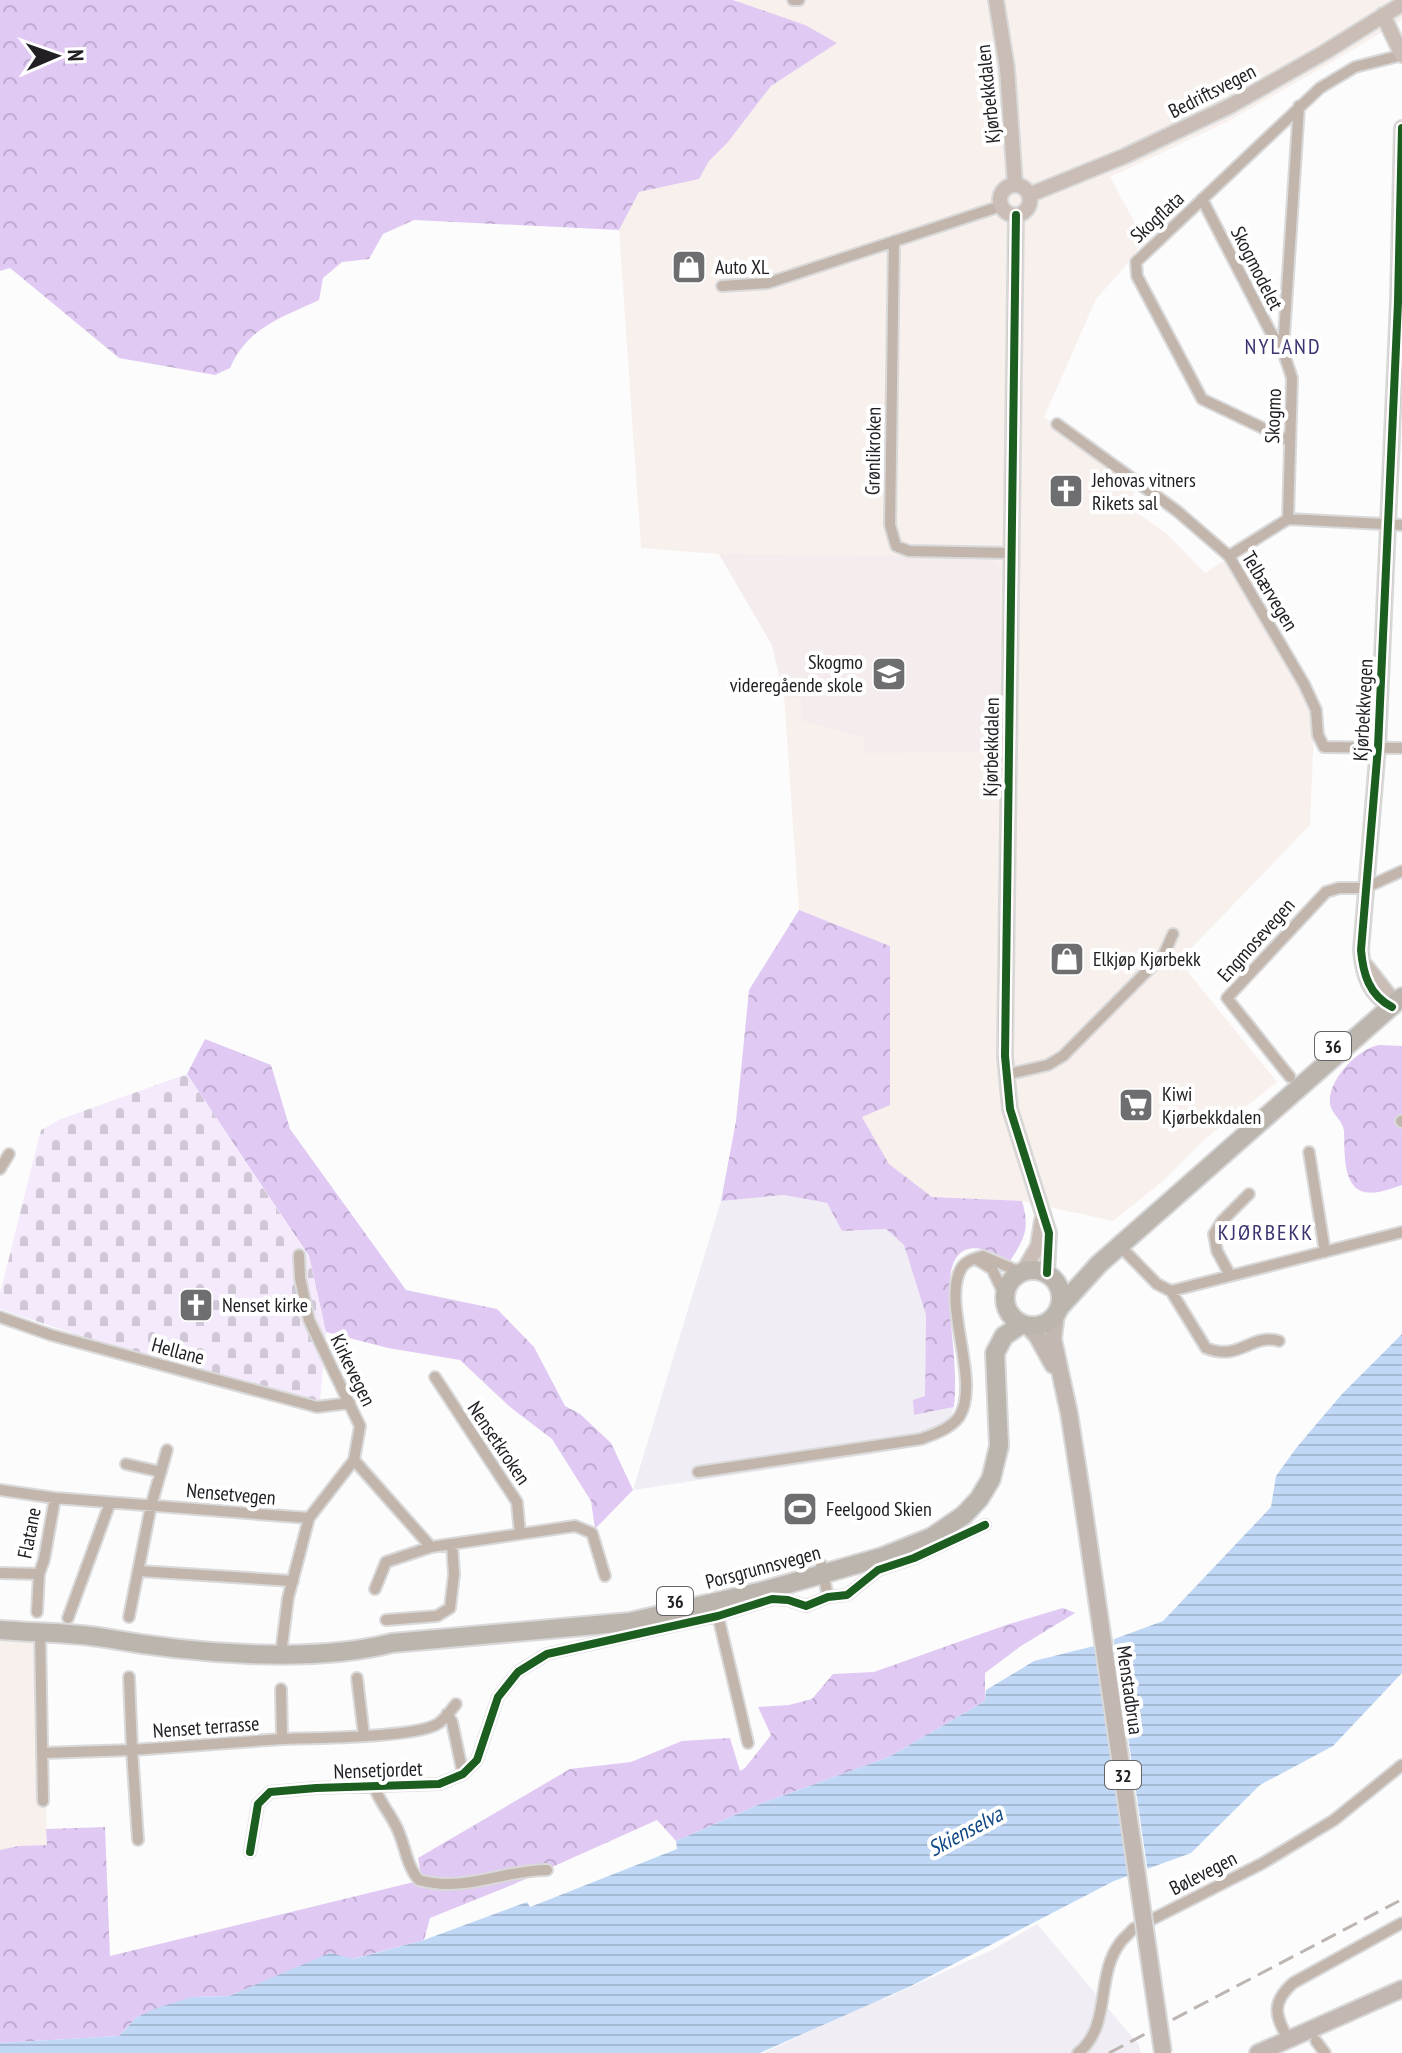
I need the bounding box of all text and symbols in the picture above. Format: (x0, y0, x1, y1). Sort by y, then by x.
north arrow (16, 16, 96, 96)
street label: Kjørbekkdalen (970, 43, 1006, 145)
text: N (62, 49, 90, 62)
street label: Bedriftsvegen (1164, 58, 1260, 124)
street label: Skogflata (1125, 186, 1189, 248)
street label: Skogmodelet (1225, 222, 1289, 315)
shop icon: Auto XL (670, 248, 708, 286)
place label: Auto XL (715, 254, 770, 280)
district label: NYLAND (1245, 332, 1321, 360)
street label: Skogmo (1259, 388, 1287, 444)
street label: Grønlikroken (859, 407, 887, 495)
place label: Jehovas vitners Rikets sal (1091, 467, 1196, 516)
church icon: Jehovas vitners Rikets sal (1047, 472, 1085, 510)
street label: Telbærvegen (1236, 546, 1304, 636)
place label: Skogmo videregående skole (730, 649, 863, 698)
school or university icon: Skogmo videregående skole (870, 655, 908, 693)
street label: Kjørbekkvegen (1347, 658, 1379, 762)
street label: Kjørbekkdalen (977, 697, 1005, 797)
street label: Engmosevegen (1212, 893, 1300, 987)
shop icon: Elkjøp Kjørbekk (1048, 940, 1086, 978)
place label: Elkjøp Kjørbekk (1093, 946, 1201, 972)
road number: 36 (1315, 1032, 1351, 1060)
place label: Kiwi Kjørbekkdalen (1162, 1081, 1261, 1130)
supermarket icon: Kiwi Kjørbekkdalen (1117, 1086, 1155, 1124)
district label: KJØRBEKK (1218, 1218, 1314, 1246)
church icon: Nenset kirke (177, 1286, 215, 1324)
place label: Nenset kirke (222, 1292, 308, 1318)
street label: Kirkevegen (325, 1330, 381, 1410)
street label: Hellane (149, 1332, 207, 1370)
street label: Nensetkroken (462, 1396, 536, 1490)
street label: Nensetvegen (185, 1477, 277, 1511)
sports icon: Feelgood Skien (781, 1490, 819, 1528)
place label: Feelgood Skien (826, 1496, 932, 1522)
street label: Flatane (11, 1505, 47, 1561)
street label: Porsgrunnsvegen (703, 1539, 823, 1595)
road number: 36 (657, 1587, 693, 1615)
street label: Menstadbrua (1111, 1644, 1149, 1736)
street label: Nenset terrasse (152, 1710, 260, 1744)
street label: Nensetjordet (333, 1755, 424, 1785)
road number: 32 (1105, 1761, 1141, 1789)
water label: Skienselva (923, 1799, 1008, 1862)
street label: Bølevegen (1165, 1845, 1241, 1901)

